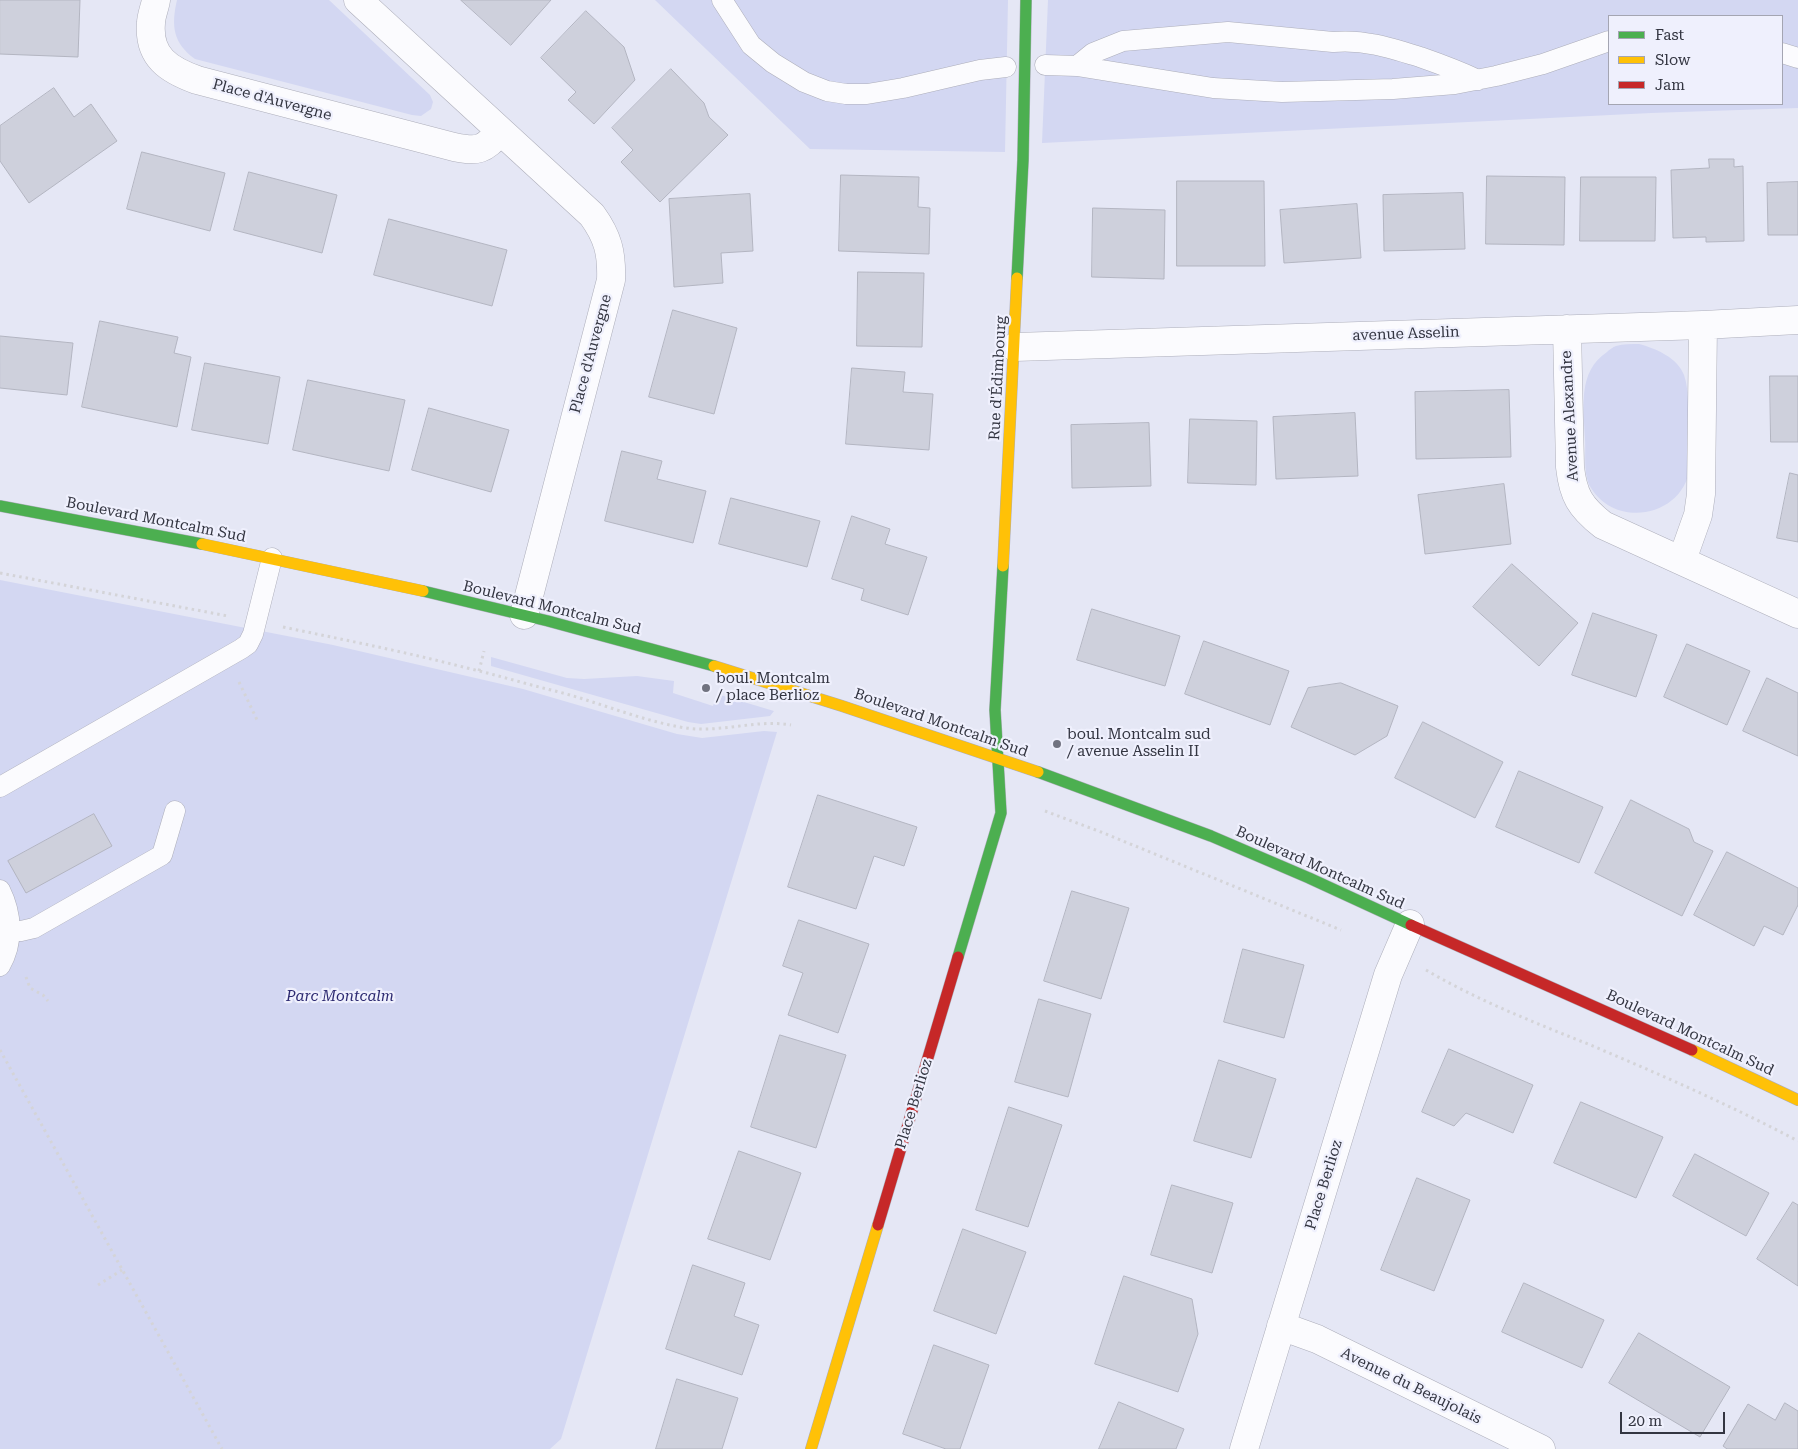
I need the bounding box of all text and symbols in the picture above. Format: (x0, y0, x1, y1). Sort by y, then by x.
legend (1608, 15, 1783, 105)
text: Fast (1655, 26, 1684, 44)
text: Slow (1655, 51, 1690, 69)
street label: Place d'Auvergne (210, 75, 334, 125)
text: Jam (1655, 76, 1685, 94)
street label: Place d'Auvergne (566, 292, 616, 416)
street label: Rue d'Édimbourg (986, 315, 1010, 441)
street label: avenue Asselin (1352, 323, 1460, 345)
street label: Avenue Alexandre (1558, 350, 1582, 482)
street label: Boulevard Montcalm Sud (65, 494, 247, 546)
street label: Boulevard Montcalm Sud (461, 577, 643, 639)
place label: boul. Montcalm / place Berlioz (716, 670, 830, 705)
marker: boul. Montcalm / place Berlioz (700, 682, 712, 694)
street label: Boulevard Montcalm Sud (852, 685, 1030, 761)
place label: boul. Montcalm sud / avenue Asselin II (1067, 726, 1211, 761)
marker: boul. Montcalm sud / avenue Asselin II (1051, 738, 1063, 750)
street label: Boulevard Montcalm Sud (1233, 823, 1407, 913)
street label: Boulevard Montcalm Sud (1603, 986, 1777, 1080)
park label: Parc Montcalm (286, 988, 394, 1006)
street label: Place Berlioz (892, 1057, 936, 1151)
street label: Place Berlioz (1302, 1138, 1346, 1232)
street label: Avenue du Beaujolais (1338, 1344, 1484, 1428)
scale bar (1623, 1402, 1728, 1434)
text: 20 m (1628, 1412, 1662, 1430)

